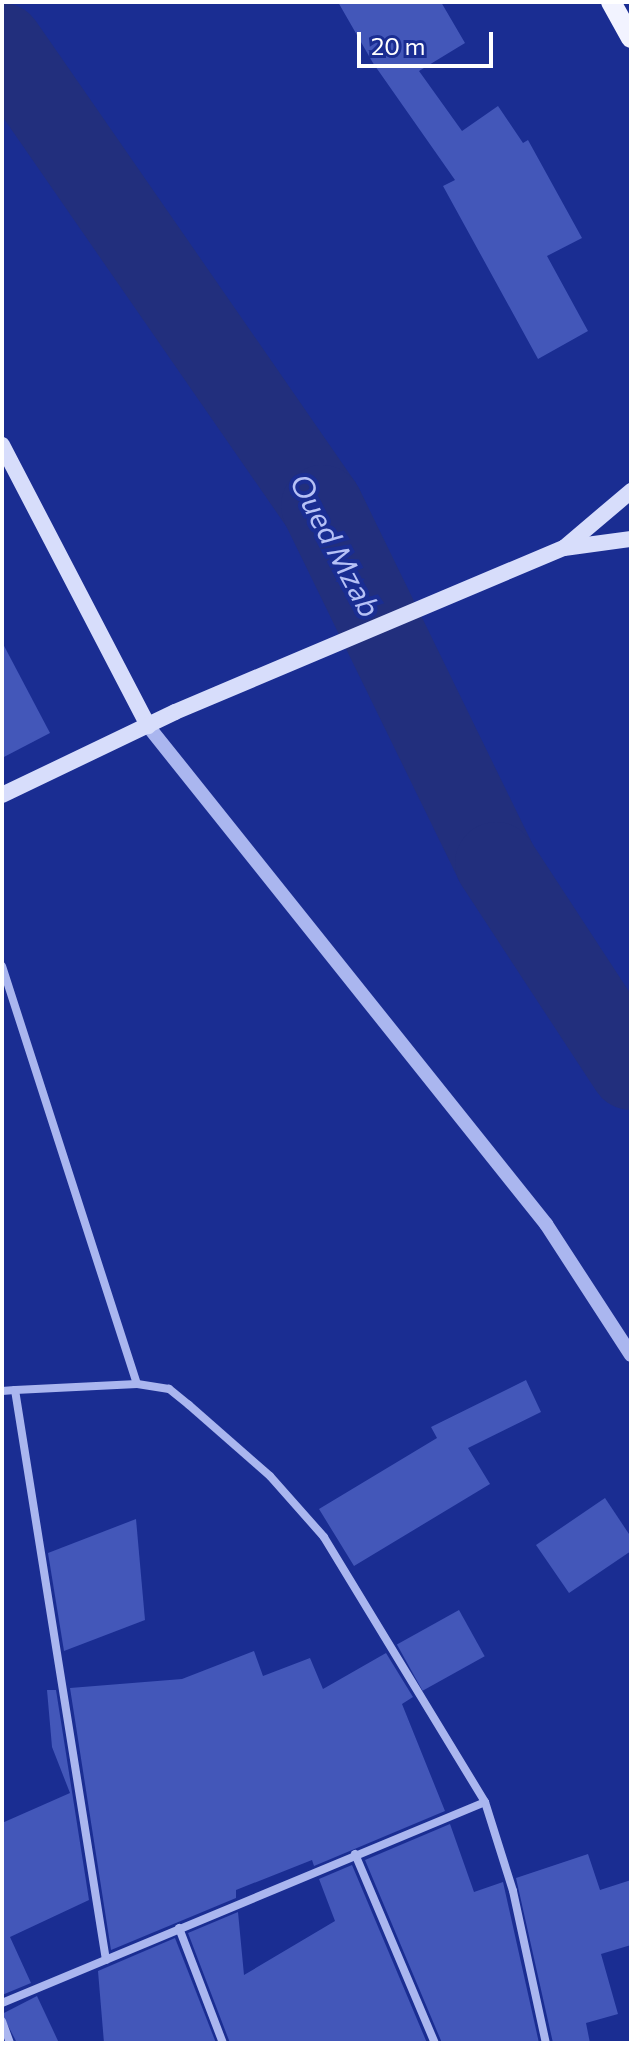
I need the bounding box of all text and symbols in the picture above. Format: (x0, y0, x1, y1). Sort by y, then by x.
scale bar (361, 16, 497, 66)
text: 20 m (371, 31, 425, 60)
water label: Oued Mzab (283, 467, 389, 623)

